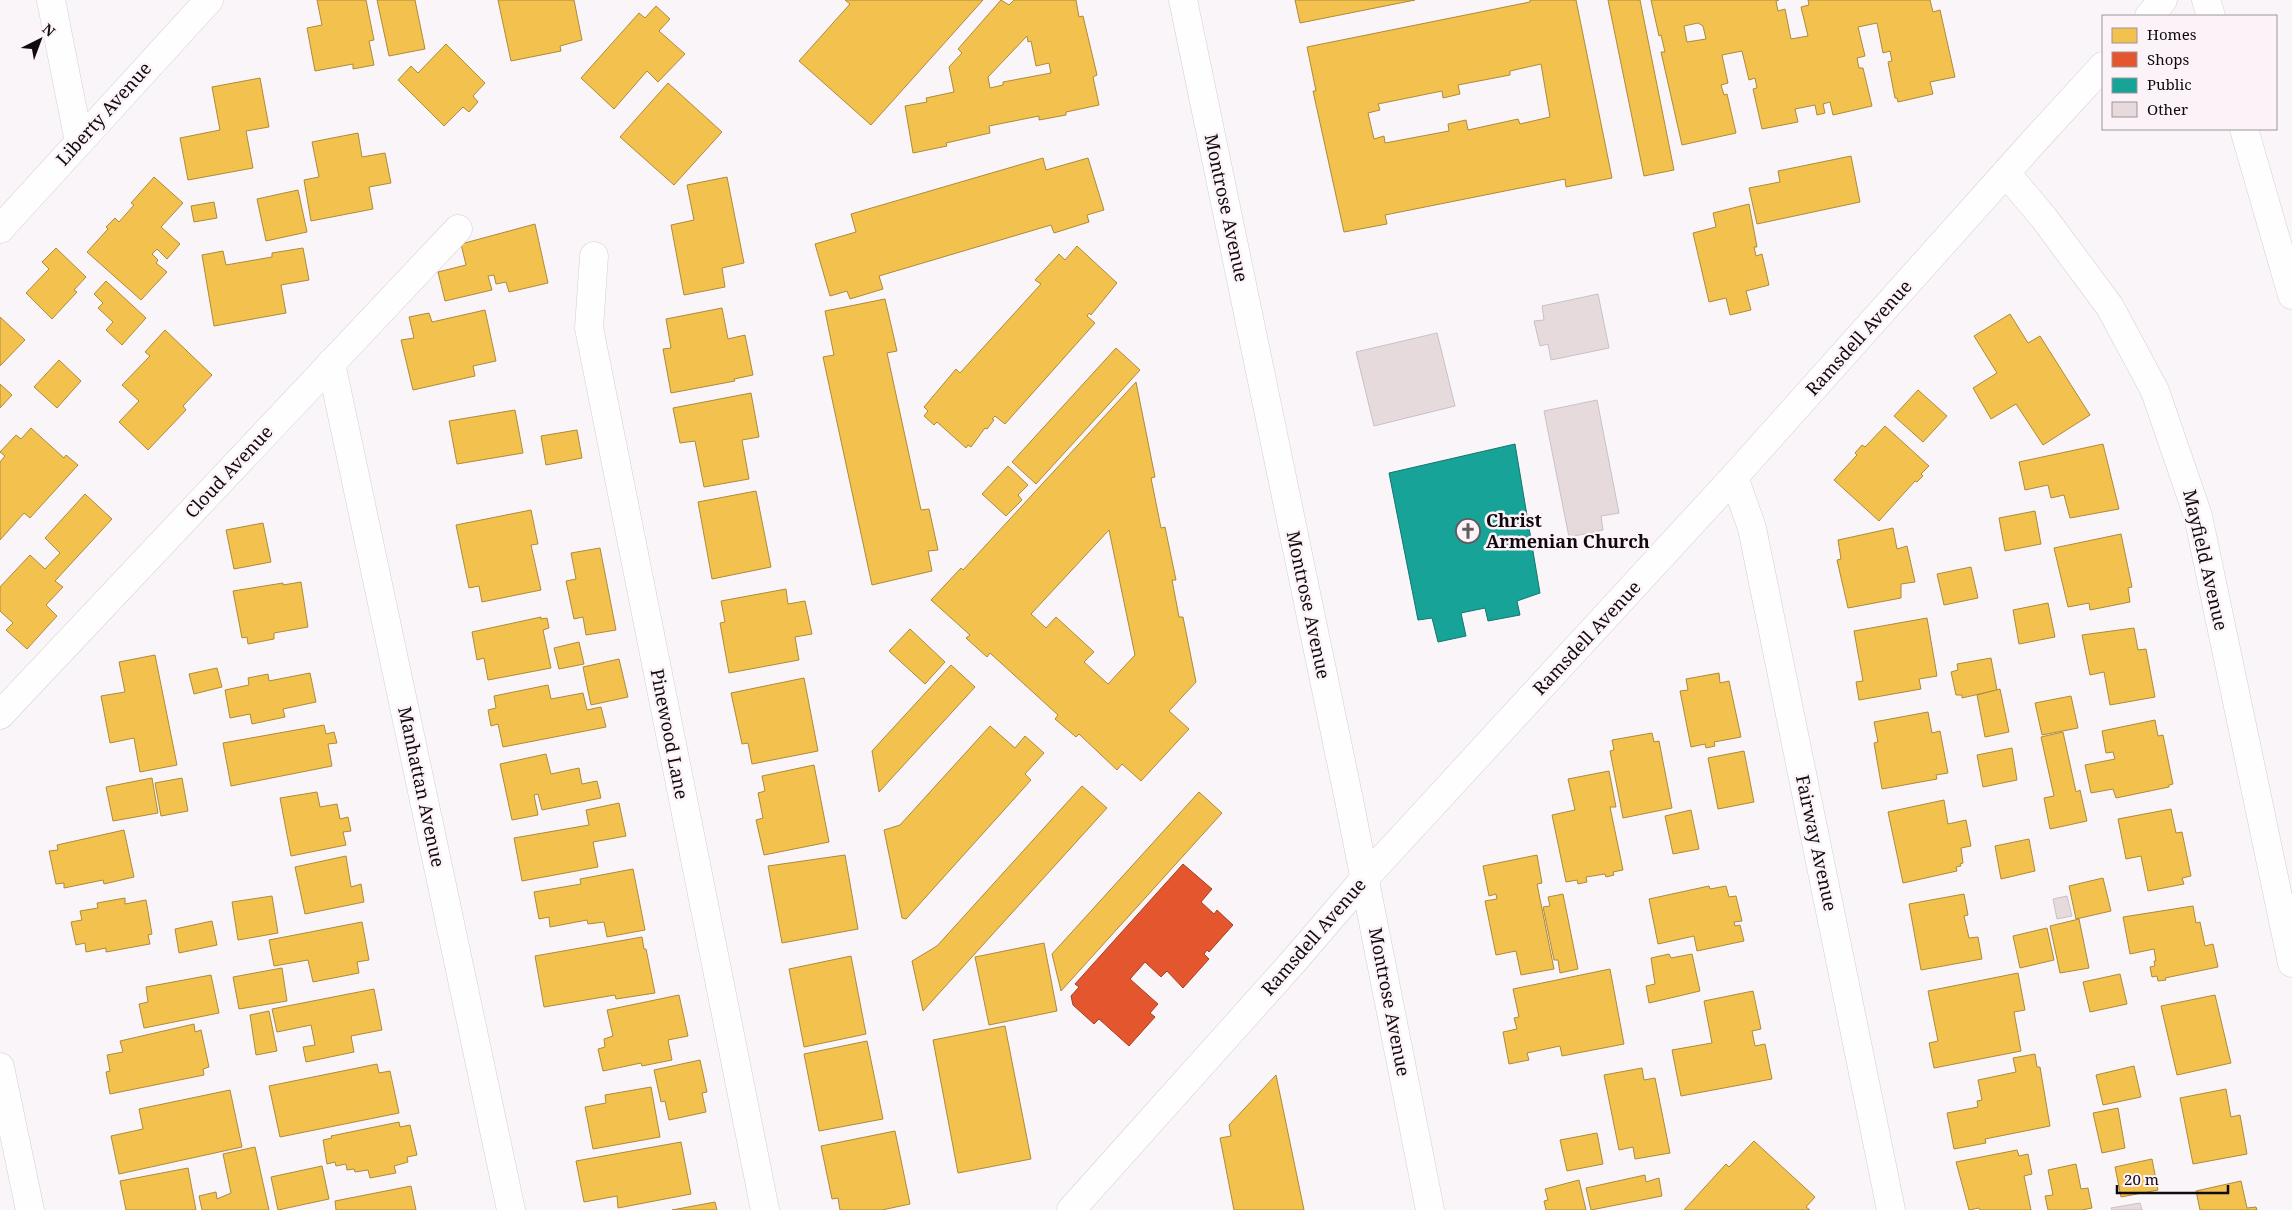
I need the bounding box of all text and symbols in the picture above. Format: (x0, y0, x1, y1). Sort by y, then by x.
north arrow (15, 15, 65, 65)
legend (2102, 15, 2277, 130)
text: N (39, 19, 59, 41)
text: Homes (2147, 24, 2197, 44)
text: Shops (2147, 49, 2190, 69)
street label: Liberty Avenue (50, 56, 156, 170)
text: Public (2147, 74, 2192, 94)
text: Other (2147, 99, 2188, 119)
street label: Montrose Avenue (1200, 132, 1254, 284)
street label: Ramsdell Avenue (1800, 274, 1917, 400)
street label: Cloud Avenue (179, 420, 277, 523)
street label: Mayfield Avenue (2178, 487, 2234, 633)
place label: Christ Armenian Church (1486, 508, 1650, 553)
church icon: Christ Armenian Church (1455, 518, 1481, 544)
street label: Montrose Avenue (1282, 529, 1336, 681)
street label: Ramsdell Avenue (1527, 575, 1645, 700)
street label: Pinewood Lane (646, 666, 694, 801)
street label: Manhattan Avenue (393, 704, 451, 869)
street label: Fairway Avenue (1791, 772, 1843, 913)
street label: Ramsdell Avenue (1256, 873, 1371, 1000)
street label: Montrose Avenue (1364, 925, 1416, 1078)
scale bar (2117, 1162, 2228, 1194)
text: 20 m (2124, 1169, 2159, 1189)

